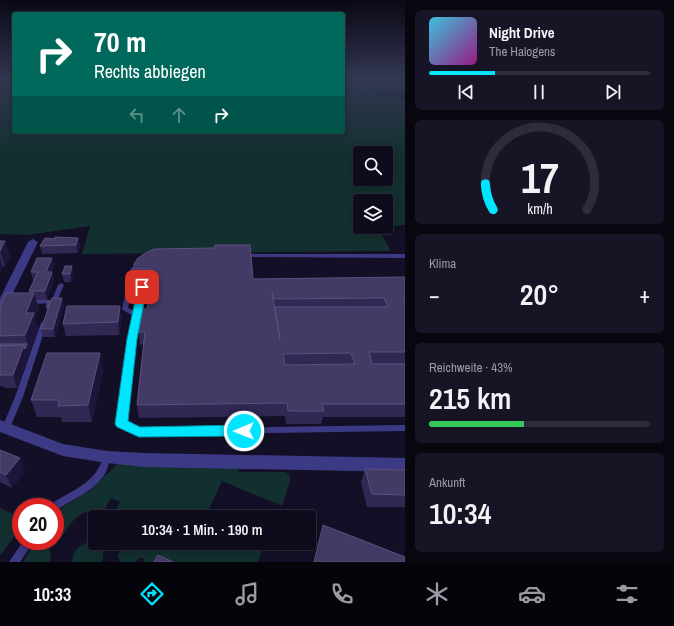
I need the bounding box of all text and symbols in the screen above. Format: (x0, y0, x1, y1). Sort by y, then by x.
text: Night Drive (489, 22, 555, 43)
text: 70 m (94, 23, 146, 61)
icon: right (28, 28, 80, 80)
text: The Halogens (489, 43, 555, 60)
text: Rechts abbiegen (94, 59, 206, 84)
icon: previous (455, 81, 477, 103)
icon: pause (528, 81, 550, 103)
icon: next (602, 81, 624, 103)
icon: left (126, 104, 148, 126)
icon: ahead (168, 104, 190, 126)
icon: right (210, 104, 232, 126)
map controls (353, 146, 393, 234)
button: search (353, 146, 393, 186)
text: 17 (521, 149, 558, 205)
button: layers (353, 194, 393, 234)
text: km/h (527, 198, 552, 217)
text: Klima (429, 255, 456, 272)
pin (125, 270, 159, 304)
text: 20° (520, 274, 559, 314)
icon: arrive (131, 276, 153, 298)
text: − (429, 280, 440, 310)
text: + (639, 280, 650, 310)
text: Reichweite · 43% (429, 359, 513, 376)
text: 215 km (429, 378, 511, 418)
position arrow (223, 410, 265, 452)
text: Ankunft (429, 474, 465, 491)
text: 10:34 (429, 493, 491, 533)
speed limit sign: 20 (12, 498, 64, 550)
text: 10:34 · 1 Min. · 190 m (141, 519, 263, 540)
icon: directions (138, 580, 166, 608)
icon: music (233, 580, 261, 608)
icon: phone (328, 580, 356, 608)
icon: climate (423, 580, 451, 608)
icon: car (518, 580, 546, 608)
icon: filters (613, 580, 641, 608)
text: 10:33 (33, 582, 71, 607)

